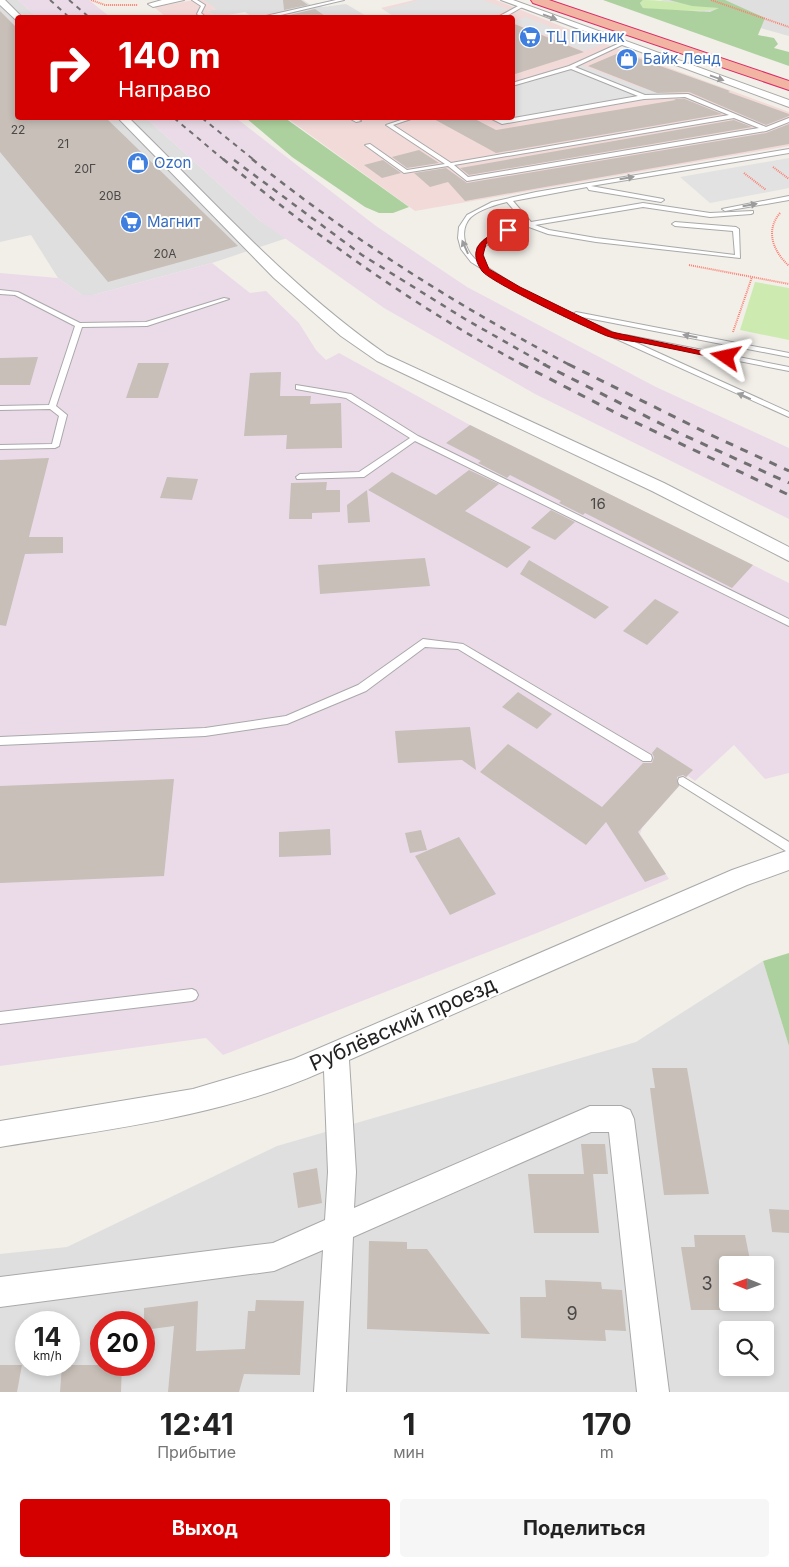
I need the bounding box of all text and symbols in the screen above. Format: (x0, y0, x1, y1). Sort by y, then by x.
one-way arrow (543, 14, 558, 21)
supermarket icon: ТЦ Пикник (518, 25, 542, 49)
place label: ТЦ Пикник (546, 27, 625, 46)
text: 140 m (118, 34, 221, 76)
icon: right (35, 35, 100, 100)
shop icon: Байк Ленд (615, 47, 639, 71)
place label: Байк Ленд (643, 49, 721, 68)
one-way arrow (710, 75, 725, 82)
text: Направо (118, 76, 211, 102)
house number: 22 (11, 122, 25, 137)
house number: 21 (57, 136, 69, 151)
shop icon: Ozon (126, 151, 150, 175)
place label: Ozon (154, 153, 191, 172)
house number: 20Г (74, 161, 96, 176)
one-way arrow (619, 174, 635, 182)
house number: 20В (99, 188, 122, 203)
one-way arrow (742, 200, 758, 208)
pin (487, 209, 529, 251)
supermarket icon: Магнит (119, 210, 143, 234)
place label: Магнит (147, 212, 200, 231)
icon: arrive (494, 216, 522, 244)
one-way arrow (460, 240, 468, 254)
house number: 20А (153, 246, 177, 261)
position arrow (699, 330, 751, 382)
one-way arrow (682, 332, 697, 340)
one-way arrow (737, 391, 751, 399)
house number: 16 (590, 494, 606, 513)
street label: Рублёвский проезд (306, 971, 500, 1076)
north arrow (719, 1256, 774, 1311)
map controls (719, 1256, 774, 1376)
house number: 3 (701, 1273, 713, 1294)
house number: 9 (566, 1303, 578, 1324)
speed limit sign: 20 (90, 1311, 155, 1376)
button: search (719, 1321, 774, 1376)
text: 14 (34, 1322, 61, 1352)
text: km/h (33, 1348, 62, 1363)
text: 12:41 (160, 1406, 234, 1442)
text: 1 (402, 1406, 415, 1442)
text: 170 (582, 1406, 632, 1442)
text: Прибытие (157, 1442, 236, 1462)
text: мин (393, 1442, 425, 1462)
text: m (600, 1442, 614, 1462)
button: Выход (20, 1499, 390, 1557)
button: Поделиться (400, 1499, 769, 1557)

